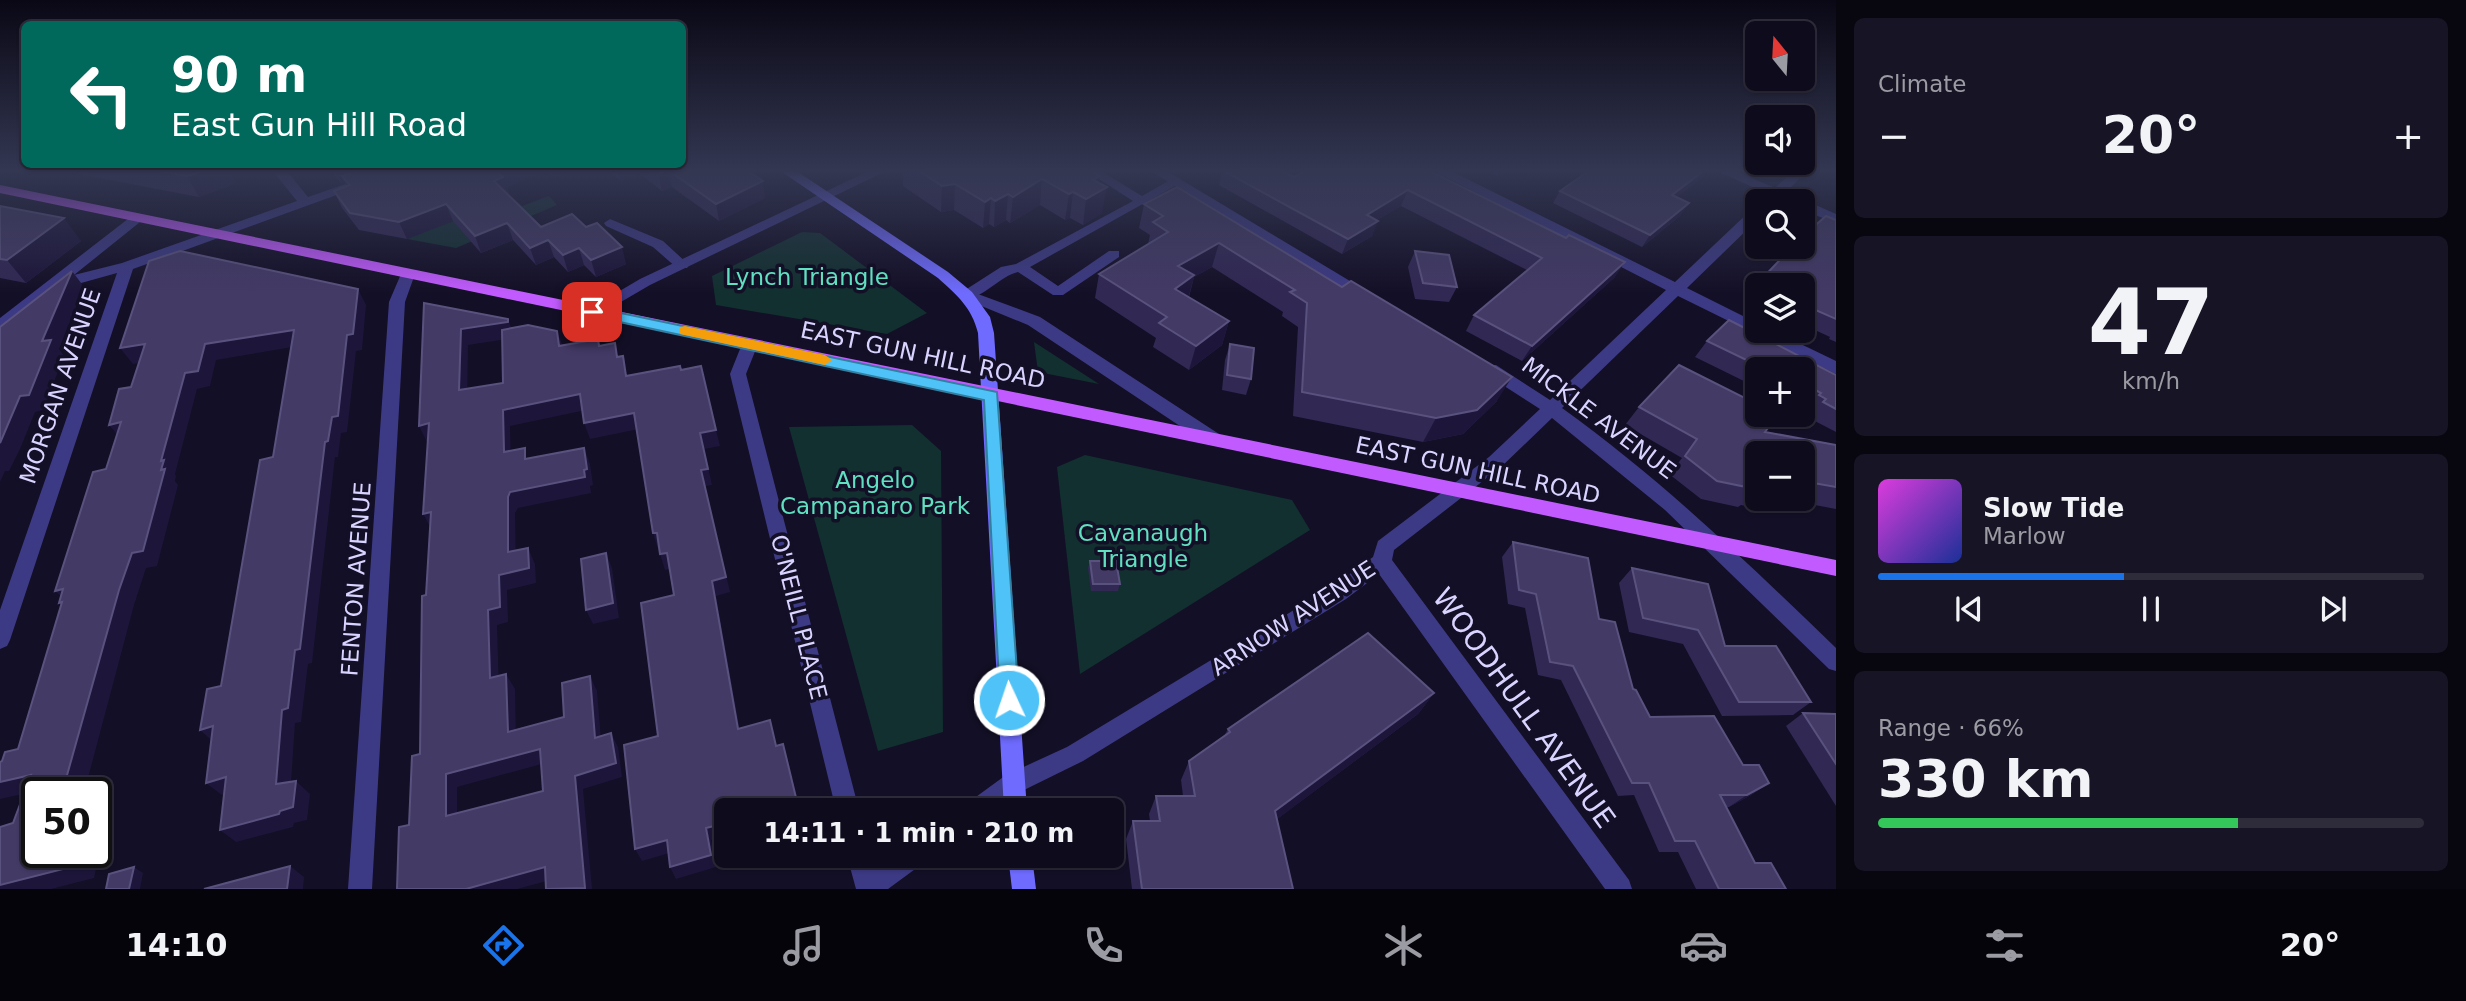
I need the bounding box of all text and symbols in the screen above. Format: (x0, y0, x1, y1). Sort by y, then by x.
north arrow (1745, 21, 1815, 91)
map controls (1745, 21, 1815, 511)
text: 90 m (171, 47, 307, 104)
icon: left (56, 49, 147, 140)
text: Climate (1878, 71, 1967, 97)
button: sound (1745, 105, 1815, 175)
text: 20° (2102, 105, 2200, 165)
text: East Gun Hill Road (171, 106, 467, 144)
text: − (1878, 114, 1910, 158)
text: + (2392, 114, 2424, 158)
button: search (1745, 189, 1815, 259)
park label: Lynch Triangle (725, 264, 889, 290)
text: 47 (2088, 270, 2214, 375)
button: layers (1745, 273, 1815, 343)
pin (562, 282, 622, 342)
street label: MORGAN AVENUE (14, 285, 106, 487)
icon: arrive (573, 293, 611, 331)
street label: EAST GUN HILL ROAD (798, 316, 1048, 394)
street label: MICKLE AVENUE (1517, 352, 1681, 484)
button: + (1745, 357, 1815, 427)
text: km/h (2122, 368, 2180, 394)
street label: EAST GUN HILL ROAD (1353, 431, 1603, 509)
button: − (1745, 441, 1815, 511)
park label: Angelo Campanaro Park (780, 467, 971, 519)
street label: FENTON AVENUE (336, 481, 376, 677)
text: Slow Tide (1983, 493, 2124, 523)
park label: Cavanaugh Triangle (1078, 520, 1208, 572)
text: Marlow (1983, 523, 2066, 549)
street label: O'NEILL PLACE (766, 532, 832, 702)
street label: ARNOW AVENUE (1206, 555, 1380, 681)
street label: WOODHULL AVENUE (1426, 582, 1622, 834)
icon: previous (1950, 590, 1988, 628)
icon: pause (2132, 590, 2170, 628)
icon: next (2314, 590, 2352, 628)
position arrow (972, 663, 1046, 737)
text: Range · 66% (1878, 715, 2024, 741)
text: 330 km (1878, 749, 2093, 809)
speed limit sign: 50 (21, 777, 112, 868)
text: 14:11 · 1 min · 210 m (764, 818, 1074, 848)
icon: directions (479, 921, 528, 970)
icon: music (779, 921, 828, 970)
icon: phone (1079, 921, 1128, 970)
icon: climate (1379, 921, 1428, 970)
icon: car (1679, 921, 1728, 970)
icon: filters (1980, 921, 2029, 970)
text: 14:10 (126, 926, 227, 964)
text: 20° (2280, 926, 2340, 964)

